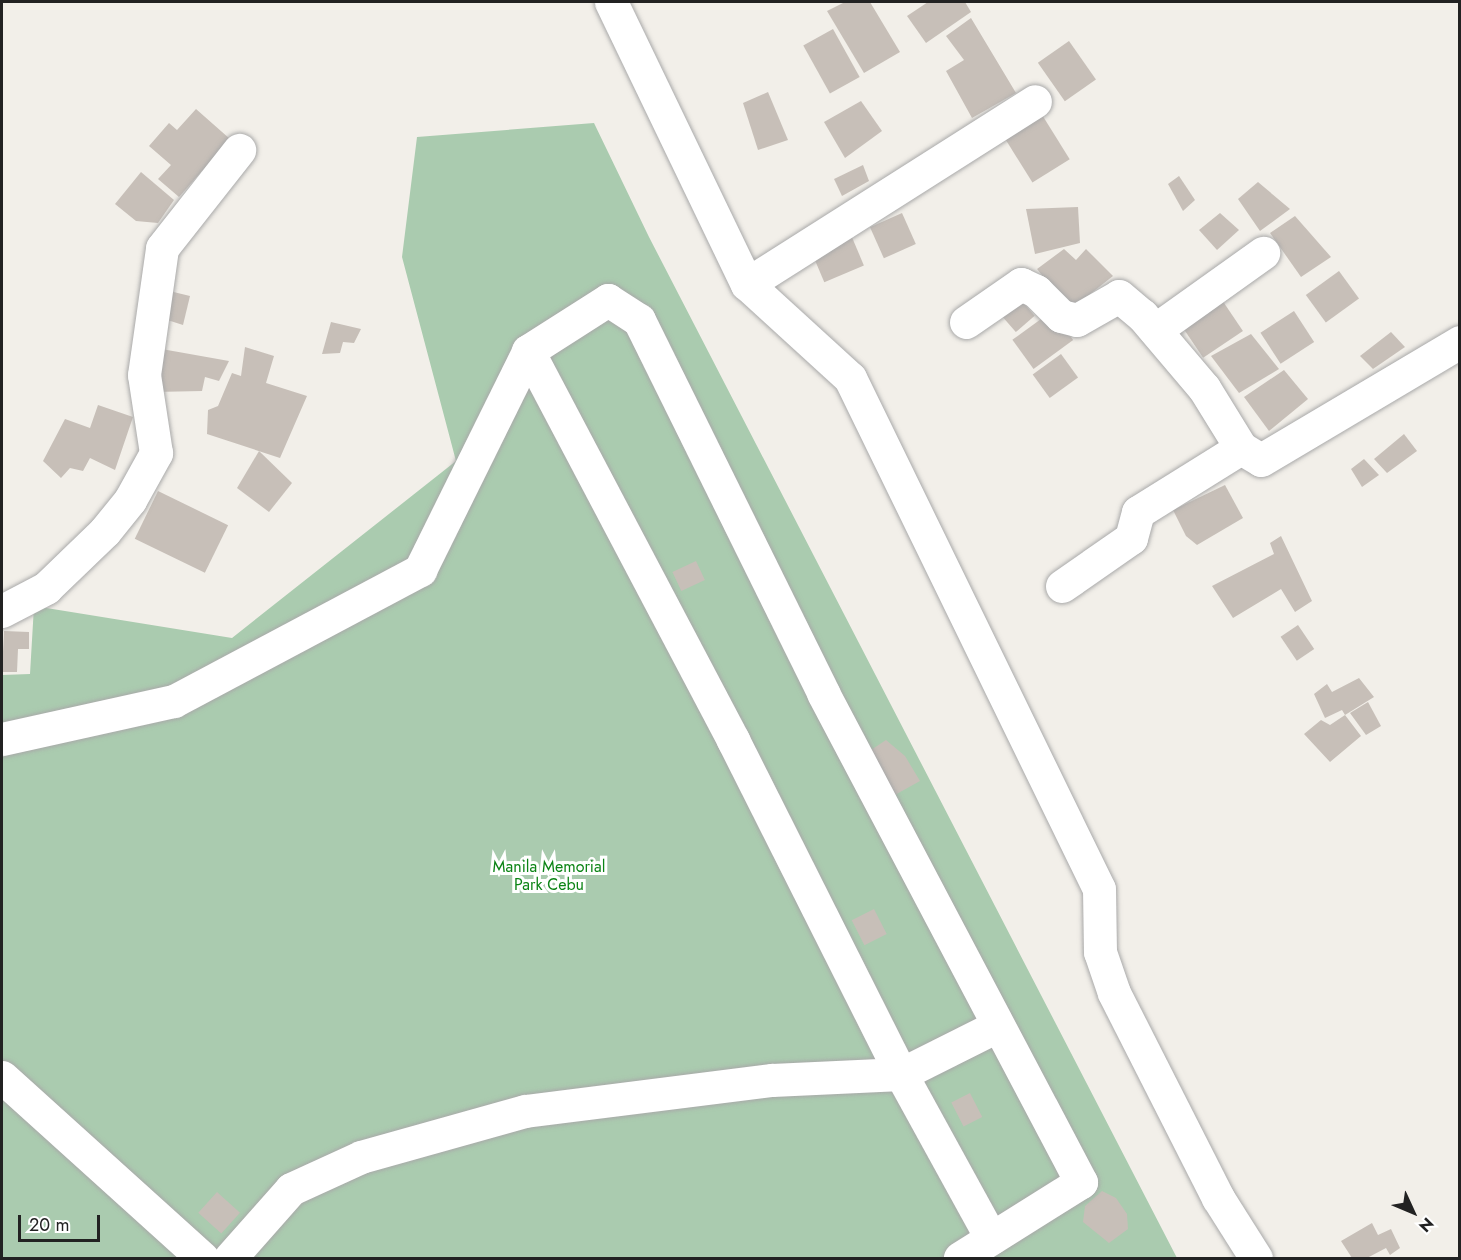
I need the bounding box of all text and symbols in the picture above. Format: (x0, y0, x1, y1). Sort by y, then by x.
park label: Manila Memorial Park Cebu (493, 857, 605, 895)
north arrow (1383, 1182, 1443, 1242)
scale bar (21, 1203, 104, 1241)
text: 20 m (29, 1212, 69, 1238)
text: N (1414, 1212, 1439, 1237)

